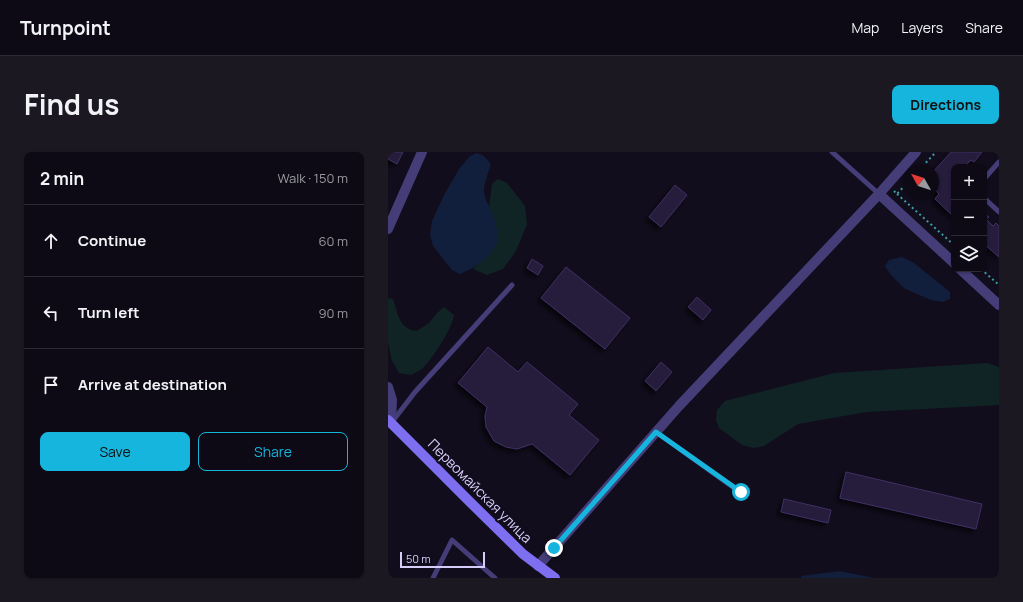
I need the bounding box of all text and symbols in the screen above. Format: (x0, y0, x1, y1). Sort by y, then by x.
text: Turnpoint (20, 15, 111, 41)
text: Map (851, 18, 879, 37)
text: Layers (901, 18, 943, 37)
text: Share (965, 18, 1003, 37)
text: Find us (24, 85, 119, 123)
button: Directions (892, 85, 999, 124)
north arrow (903, 164, 939, 200)
map controls (951, 164, 987, 272)
button: + (951, 164, 987, 200)
text: 2 min (40, 167, 84, 190)
text: Walk · 150 m (277, 169, 348, 187)
button: − (951, 200, 987, 236)
icon: ahead (40, 230, 62, 252)
text: Continue (78, 230, 146, 251)
text: 60 m (318, 232, 348, 250)
button: layers (951, 236, 987, 272)
icon: left (40, 302, 62, 324)
text: Turn left (78, 302, 140, 323)
text: 90 m (318, 304, 348, 322)
icon: arrive (40, 374, 62, 396)
text: Arrive at destination (78, 374, 227, 395)
button: Save (40, 432, 190, 471)
button: Share (198, 432, 348, 471)
street label: Первомайская улица (424, 434, 537, 547)
route start (732, 483, 750, 501)
route end (545, 539, 563, 557)
scale bar (400, 550, 485, 569)
text: 50 m (406, 551, 431, 566)

